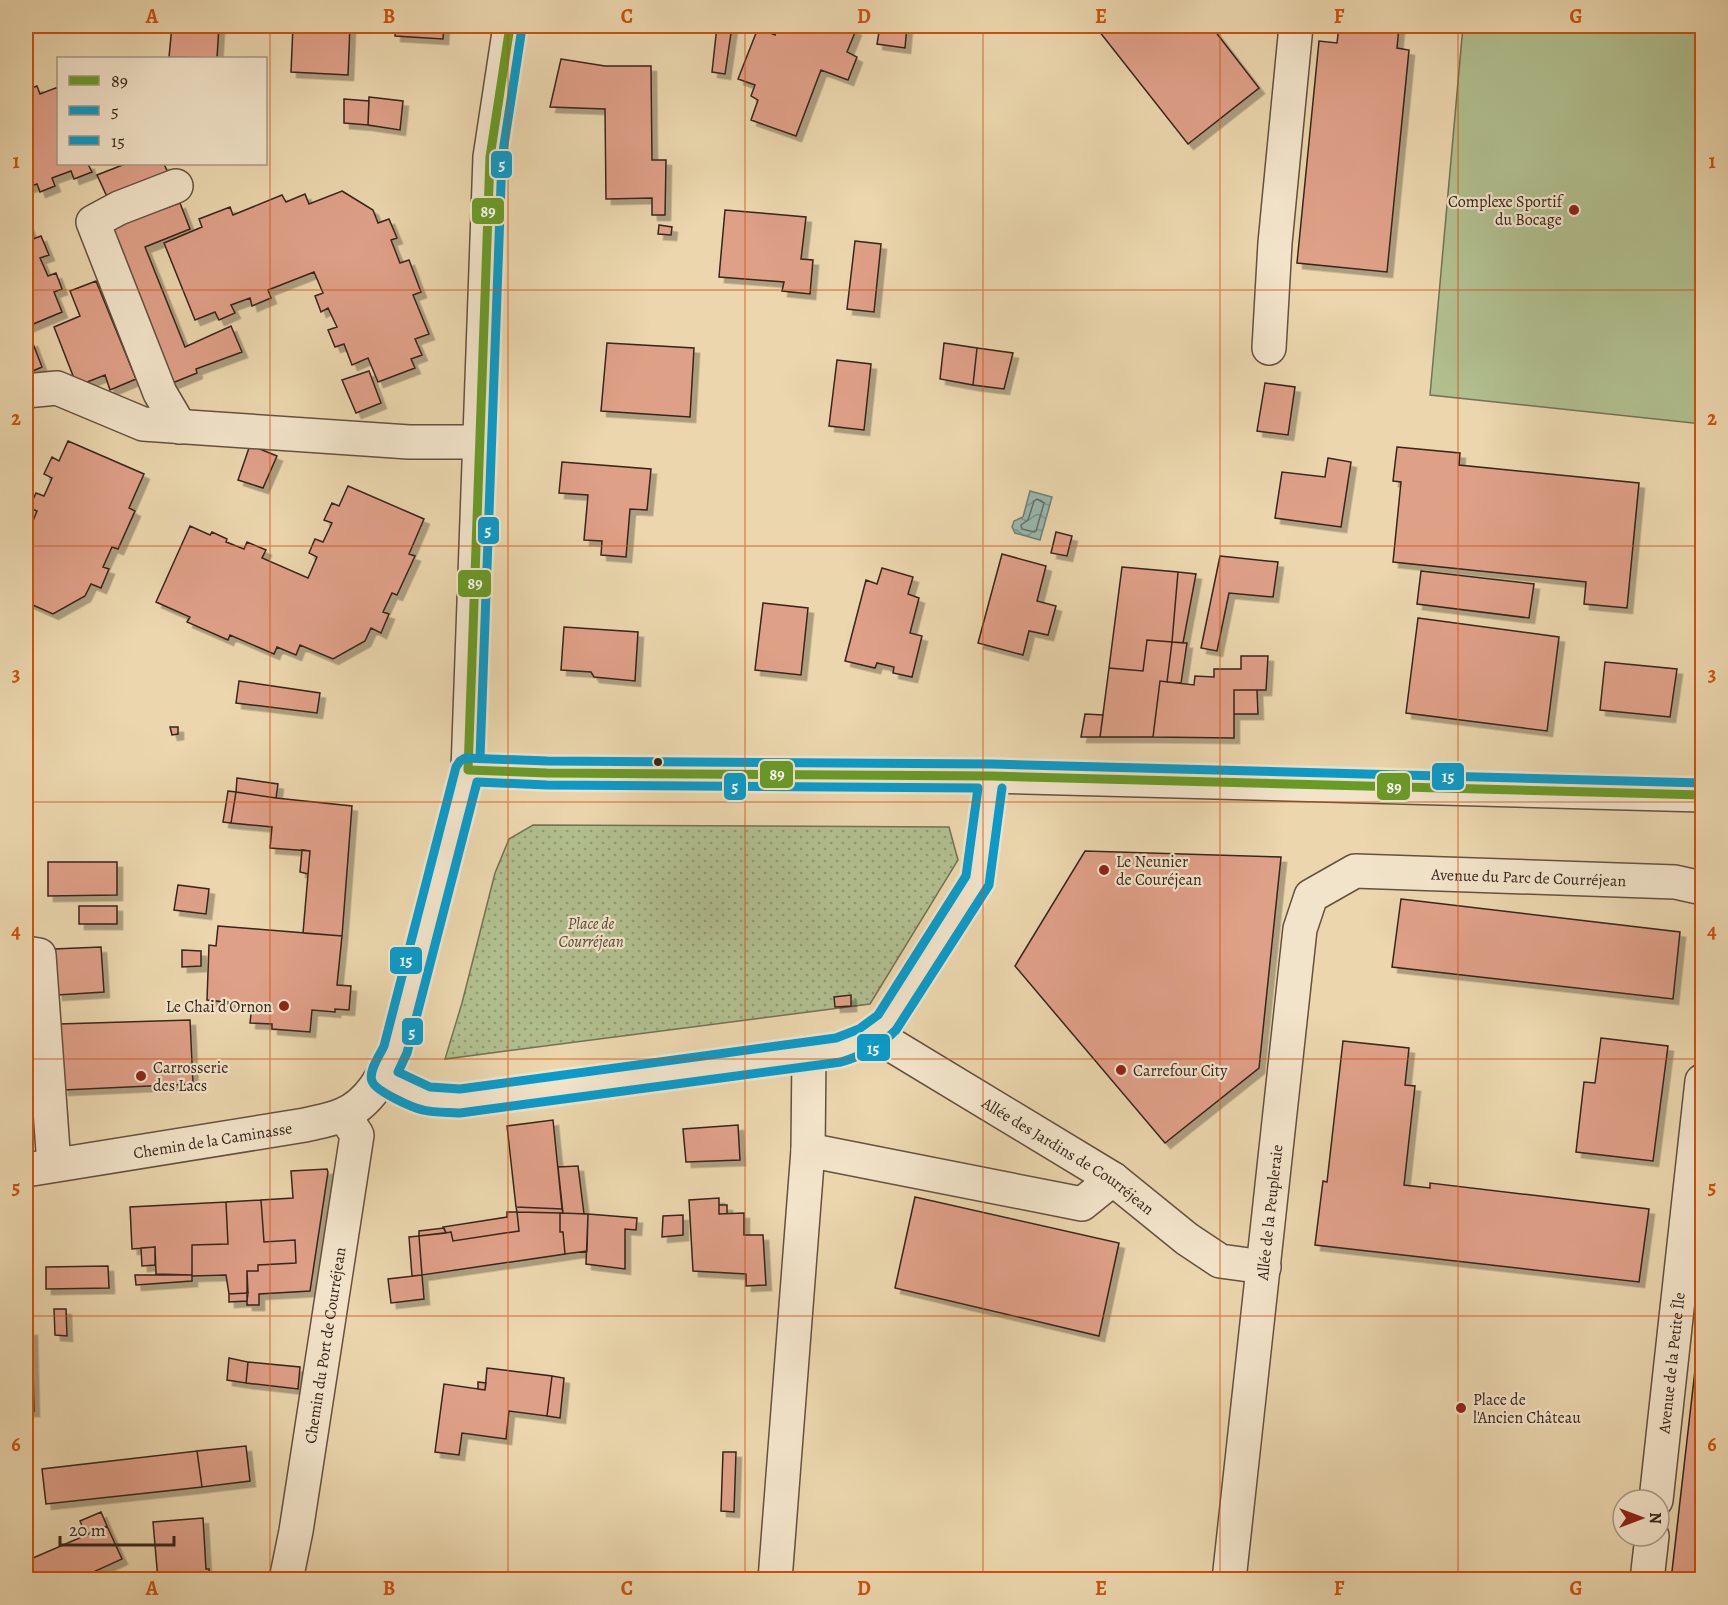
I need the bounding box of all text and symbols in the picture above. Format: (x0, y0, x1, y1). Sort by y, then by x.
text: A (145, 3, 159, 30)
text: B (383, 3, 395, 30)
text: C (621, 3, 633, 30)
text: D (857, 3, 871, 30)
text: E (1095, 3, 1107, 30)
text: F (1334, 3, 1345, 30)
text: G (1569, 3, 1583, 30)
legend (57, 57, 267, 165)
text: 89 (111, 69, 128, 93)
text: 5 (111, 99, 119, 123)
text: 15 (111, 129, 125, 153)
text: 1 (12, 148, 20, 175)
text: 1 (1708, 148, 1716, 175)
line badge: 5 (490, 150, 513, 179)
text: 5 (499, 154, 506, 176)
place label: Complexe Sportif du Bocage (1448, 191, 1565, 231)
line badge: 89 (471, 197, 505, 225)
text: 89 (480, 201, 496, 223)
marker: Complexe Sportif du Bocage (1567, 203, 1581, 217)
text: 2 (11, 405, 21, 432)
text: 2 (1707, 405, 1717, 432)
line badge: 5 (477, 516, 500, 545)
text: 5 (485, 520, 492, 542)
line badge: 89 (457, 569, 492, 598)
text: 89 (467, 573, 483, 595)
text: 3 (12, 661, 20, 688)
text: 3 (1708, 661, 1716, 688)
unlabelled marker (652, 756, 664, 768)
line badge: 89 (759, 760, 794, 789)
line badge: 15 (1431, 762, 1465, 791)
text: 89 (769, 764, 785, 786)
text: 15 (1442, 766, 1454, 788)
line badge: 5 (723, 772, 747, 801)
line badge: 89 (1376, 772, 1411, 801)
text: 5 (732, 776, 739, 798)
text: 89 (1386, 777, 1402, 799)
place label: Le Neunier de Couréjean (1116, 851, 1202, 891)
marker: Le Neunier de Couréjean (1097, 863, 1111, 877)
street label: Avenue du Parc de Courréjean (1430, 864, 1627, 892)
park label: Place de Courréjean (558, 913, 624, 953)
text: 4 (11, 918, 21, 945)
text: 4 (1707, 918, 1717, 945)
line badge: 15 (389, 946, 423, 975)
text: 15 (400, 950, 412, 972)
place label: Le Chai d'Ornon (166, 996, 272, 1018)
marker: Le Chai d'Ornon (277, 999, 291, 1013)
line badge: 5 (401, 1017, 424, 1046)
text: 5 (409, 1022, 416, 1044)
line badge: 15 (856, 1033, 891, 1062)
text: 15 (867, 1038, 879, 1060)
place label: Carrosserie des Lacs (153, 1057, 228, 1097)
place label: Carrefour City (1133, 1060, 1228, 1082)
marker: Carrefour City (1114, 1063, 1128, 1077)
marker: Carrosserie des Lacs (134, 1069, 148, 1083)
street label: Allée des Jardins de Courréjean (977, 1092, 1159, 1220)
street label: Chemin de la Caminasse (132, 1117, 294, 1165)
street label: Allée de la Peupleraie (1252, 1143, 1288, 1282)
text: 5 (12, 1174, 20, 1201)
text: 5 (1708, 1174, 1716, 1201)
street label: Chemin du Port de Courréjean (300, 1245, 352, 1445)
street label: Avenue de la Petite Île (1653, 1291, 1691, 1436)
place label: Place de l'Ancien Château (1473, 1389, 1581, 1429)
marker: Place de l'Ancien Château (1454, 1401, 1468, 1415)
text: 6 (11, 1431, 21, 1458)
text: 6 (1707, 1431, 1717, 1458)
north arrow (1611, 1488, 1671, 1548)
scale bar (60, 1509, 174, 1547)
text: N (1644, 1512, 1666, 1524)
text: 20 m (69, 1518, 106, 1542)
text: A (145, 1575, 159, 1602)
text: B (383, 1575, 395, 1602)
text: C (621, 1575, 633, 1602)
text: D (857, 1575, 871, 1602)
text: E (1095, 1575, 1107, 1602)
text: F (1334, 1575, 1345, 1602)
text: G (1569, 1575, 1583, 1602)

